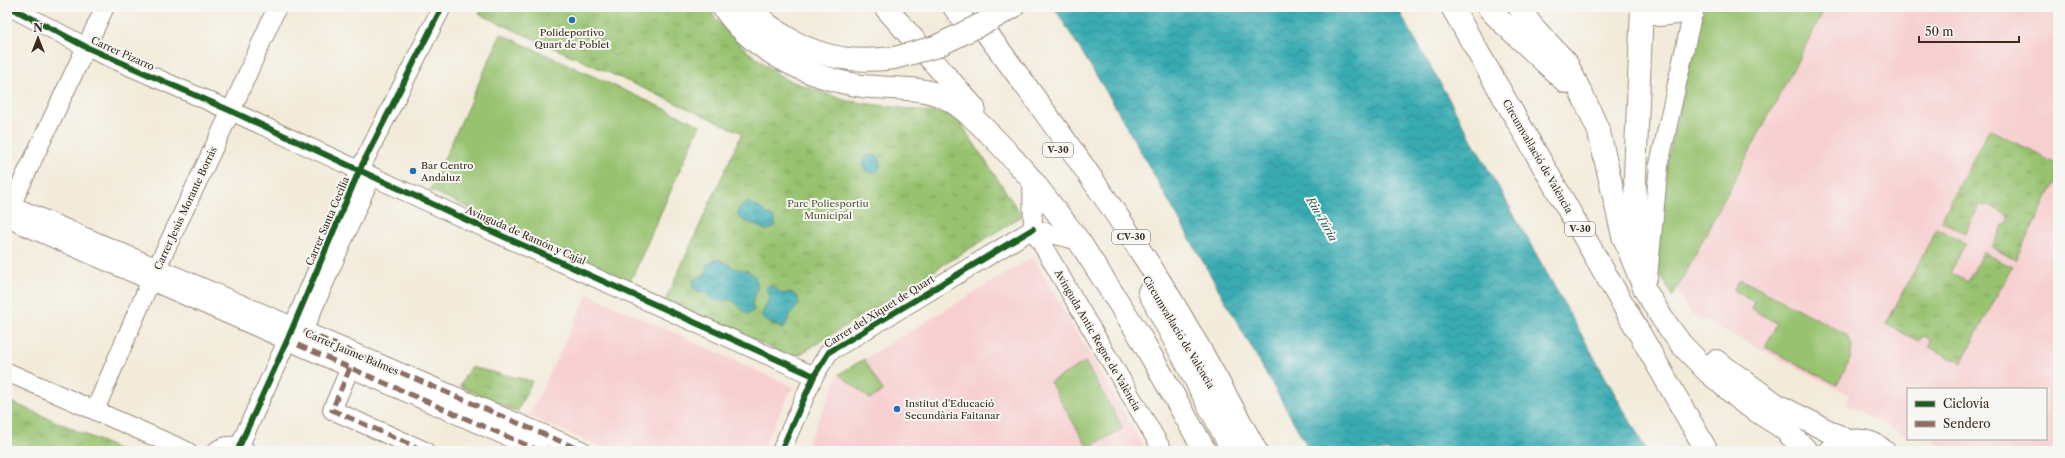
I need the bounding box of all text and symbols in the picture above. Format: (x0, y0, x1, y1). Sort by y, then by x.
marker: Polideportivo Quart de Poblet (567, 15, 577, 25)
north arrow (18, 18, 58, 58)
scale bar (1919, 18, 2019, 44)
text: N (33, 21, 43, 35)
text: 50 m (1925, 24, 1954, 39)
place label: Polideportivo Quart de Poblet (534, 26, 610, 51)
street label: Carrer Pizarro (89, 34, 157, 73)
street label: Circumval·lació de València (1500, 97, 1576, 216)
road number: V-30 (1043, 143, 1073, 157)
street label: Carrer Jesús Morante Borrás (151, 144, 220, 272)
place label: Bar Centro Andaluz (420, 159, 473, 184)
marker: Bar Centro Andaluz (408, 166, 418, 176)
street label: Carrer Santa Cecília (303, 174, 352, 268)
water label: Riu Túria (1303, 193, 1341, 244)
park label: Parc Poliesportiu Municipal (787, 197, 869, 222)
street label: Avinguda de Ramón y Cajal (463, 203, 588, 268)
road number: V-30 (1565, 222, 1595, 236)
road number: CV-30 (1112, 230, 1150, 244)
street label: Avinguda Antic Regne de València (1051, 266, 1144, 414)
street label: Carrer del Xiquet de Quart (822, 272, 937, 351)
street label: Circumval·lació de València (1140, 273, 1218, 392)
street label: Carrer Jaume Balmes (303, 327, 401, 378)
legend (1907, 388, 2047, 440)
text: Ciclovía (1943, 396, 1990, 411)
place label: Institut d'Educació Secundària Faitanar (905, 397, 1001, 422)
marker: Institut d'Educació Secundària Faitanar (892, 404, 902, 414)
text: Sendero (1943, 416, 1991, 431)

